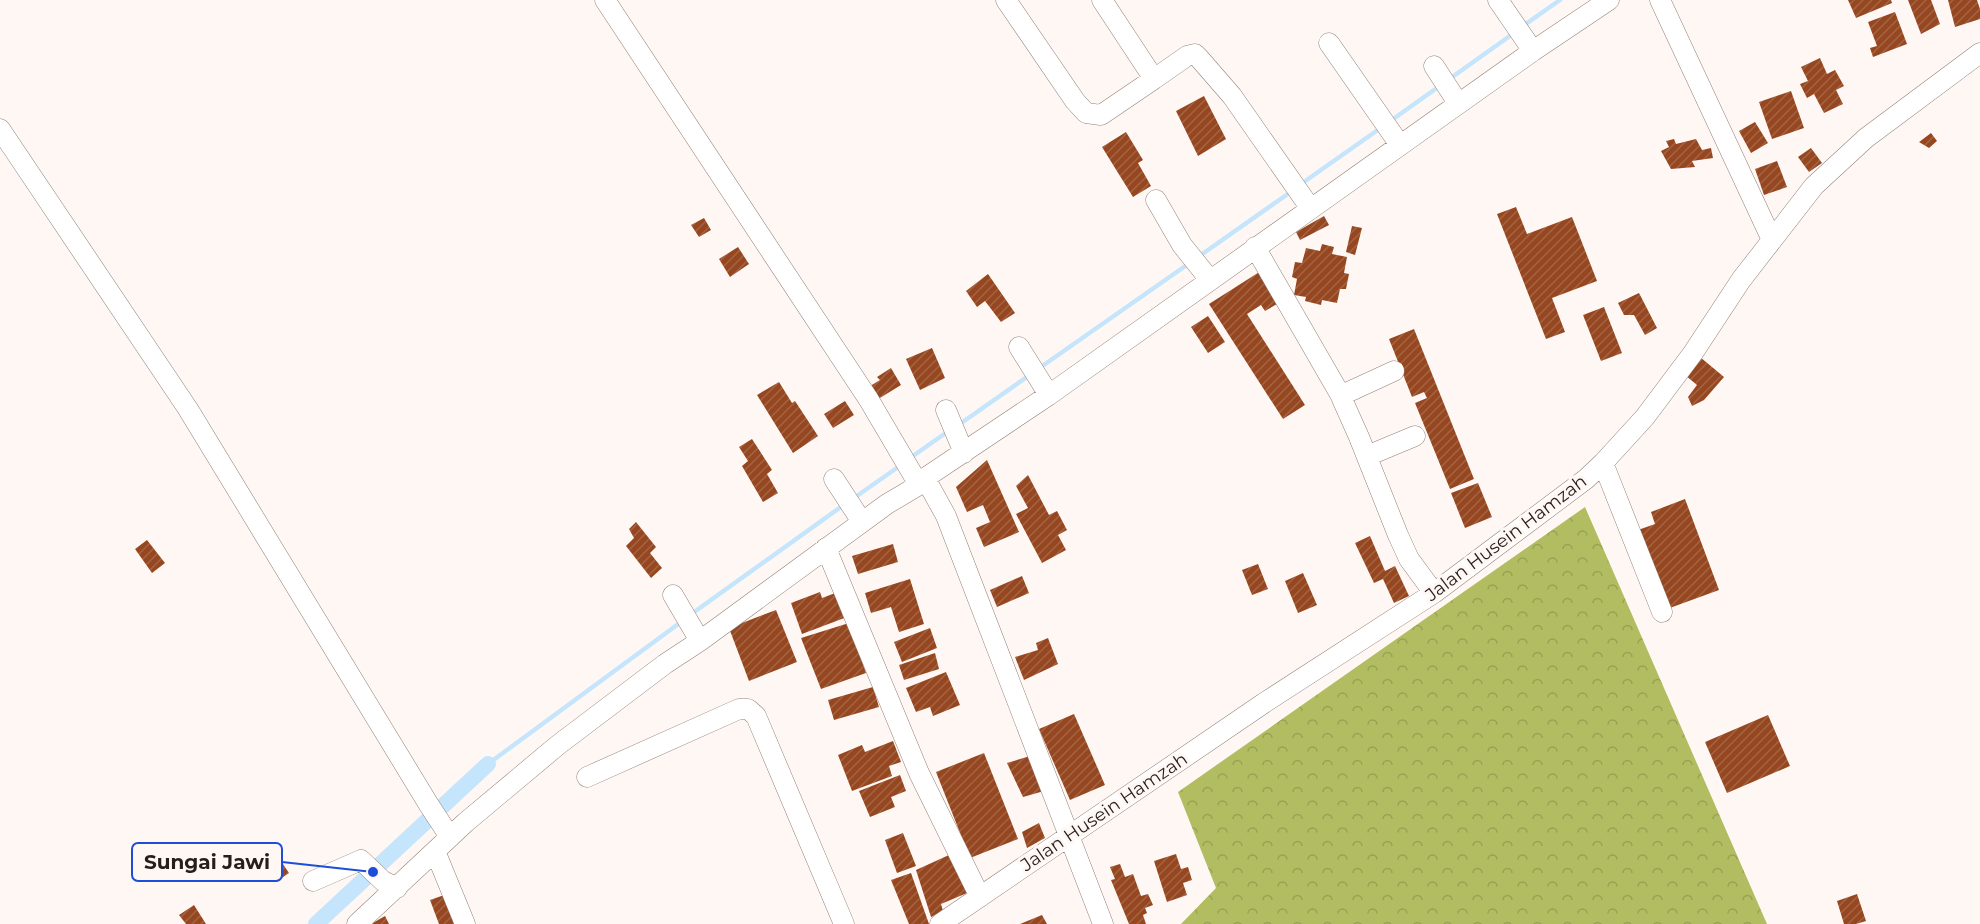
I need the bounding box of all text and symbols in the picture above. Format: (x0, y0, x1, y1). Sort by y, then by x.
street label: Jalan Husein Hamzah (1420, 470, 1591, 606)
street label: Jalan Husein Hamzah (1016, 748, 1192, 877)
callout: Sungai Jawi (132, 843, 282, 881)
text: Sungai Jawi (144, 850, 270, 874)

